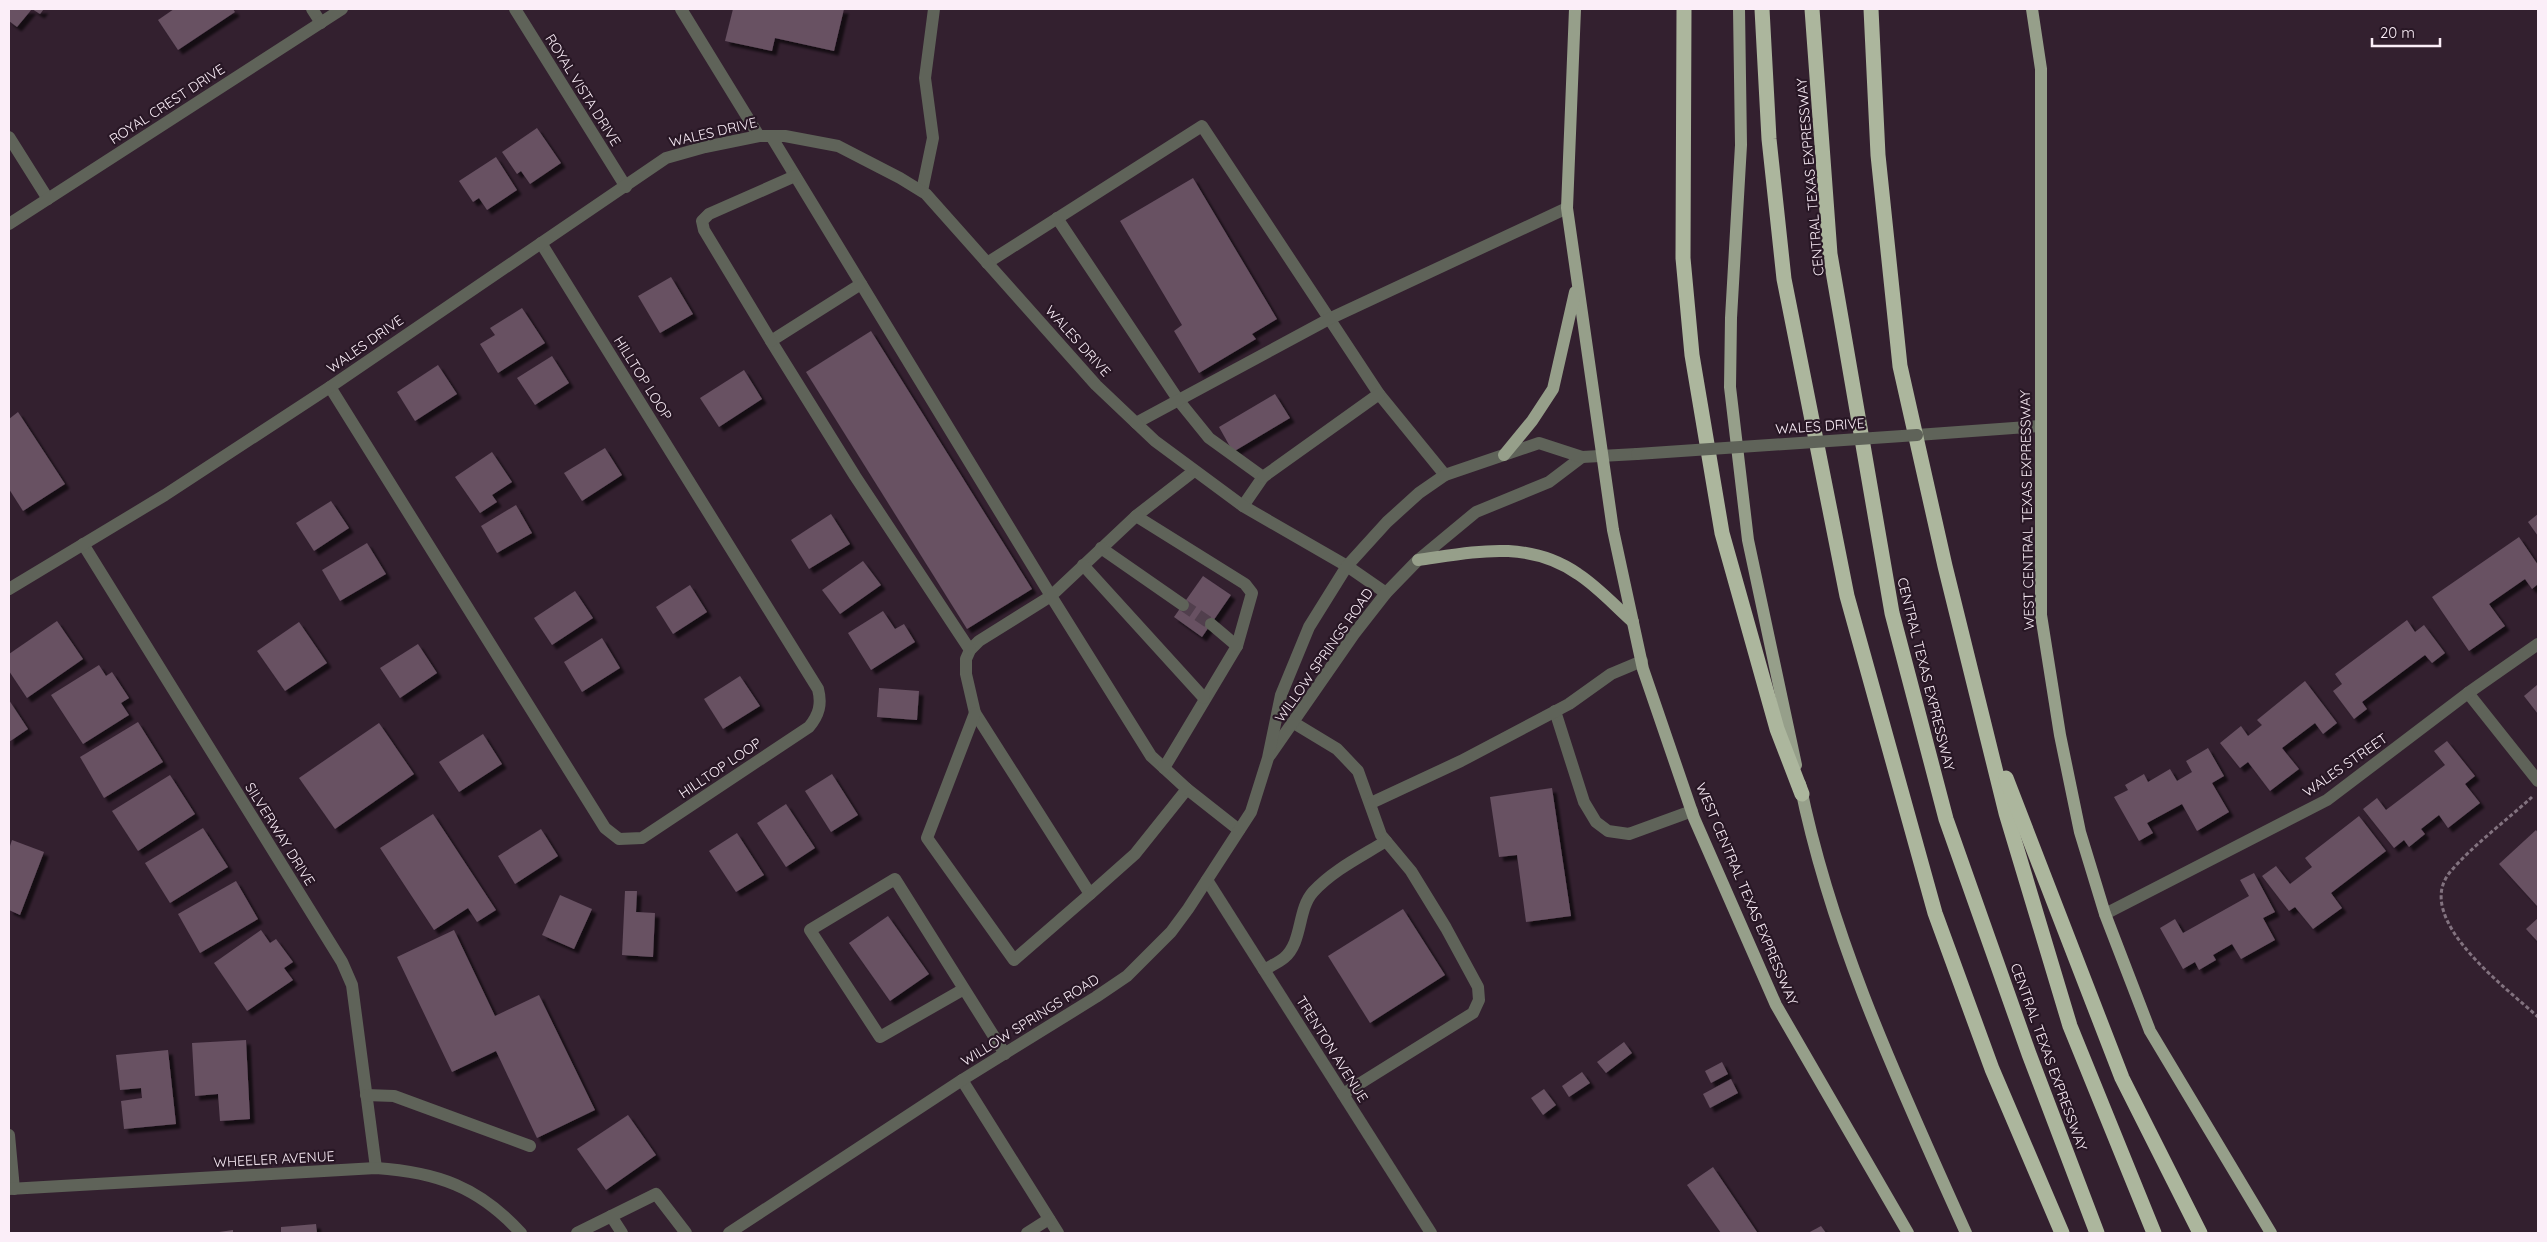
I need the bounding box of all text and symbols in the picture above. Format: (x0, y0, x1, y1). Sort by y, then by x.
scale bar (2372, 15, 2440, 47)
text: 20 m (2380, 23, 2415, 42)
street label: ROYAL VISTA DRIVE (541, 31, 625, 149)
street label: ROYAL CREST DRIVE (106, 60, 228, 148)
street label: CENTRAL TEXAS EXPRESSWAY (1792, 77, 1828, 277)
street label: WALES DRIVE (667, 113, 759, 151)
street label: WALES DRIVE (1041, 302, 1115, 380)
street label: WALES DRIVE (323, 311, 407, 377)
street label: HILLTOP LOOP (610, 333, 676, 423)
street label: WEST CENTRAL TEXAS EXPRESSWAY (2016, 390, 2038, 630)
street label: WALES DRIVE (1775, 414, 1865, 438)
street label: CENTRAL TEXAS EXPRESSWAY (1893, 576, 1959, 773)
street label: WILLOW SPRINGS ROAD (1271, 585, 1377, 725)
street label: WALES STREET (2299, 729, 2391, 801)
street label: HILLTOP LOOP (675, 734, 765, 802)
street label: SILVERWAY DRIVE (241, 779, 319, 889)
street label: WEST CENTRAL TEXAS EXPRESSWAY (1692, 780, 1802, 1008)
street label: CENTRAL TEXAS EXPRESSWAY (2007, 961, 2091, 1153)
street label: WILLOW SPRINGS ROAD (958, 970, 1102, 1070)
street label: TRENTON AVENUE (1292, 992, 1372, 1106)
street label: WHEELER AVENUE (213, 1147, 335, 1171)

